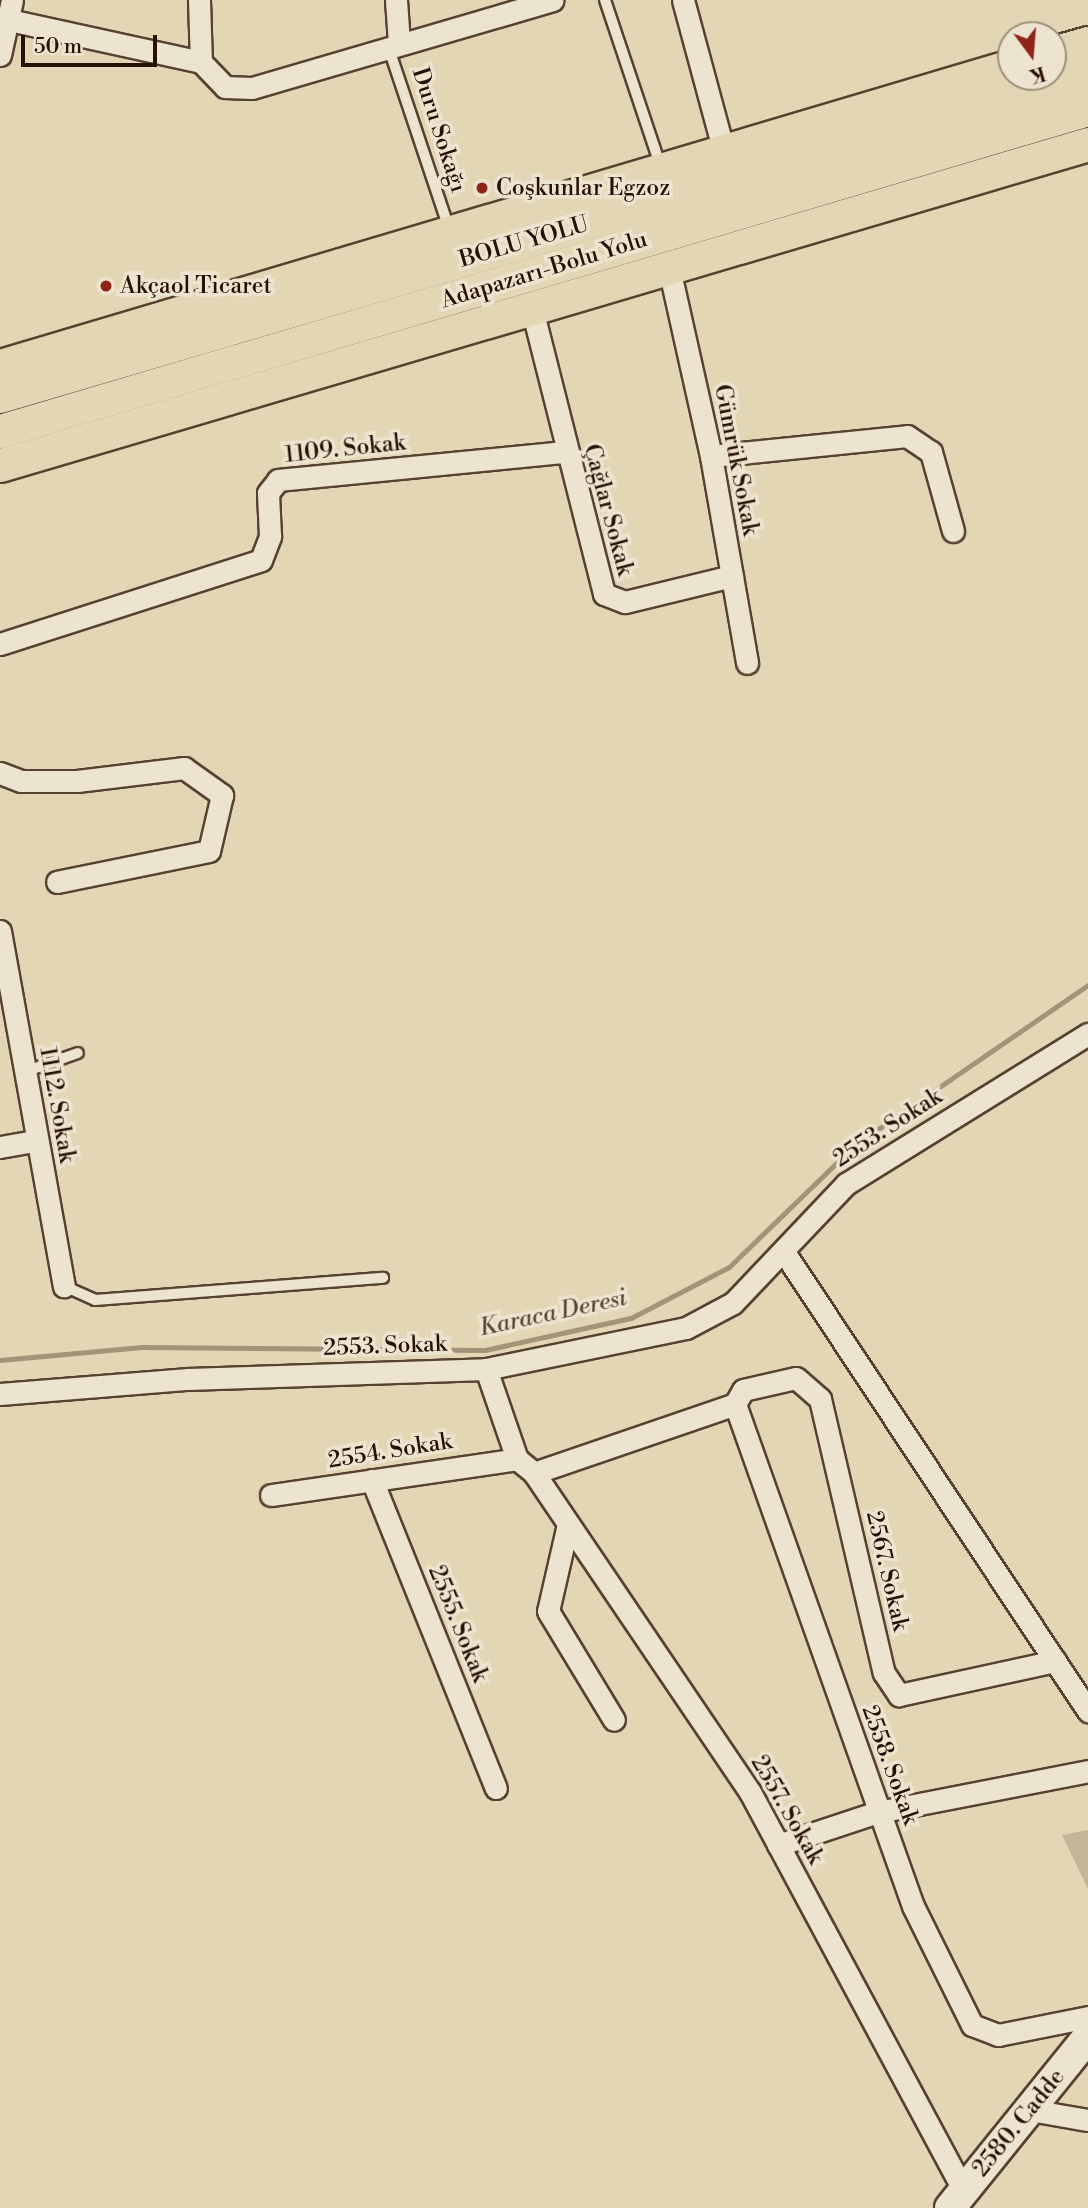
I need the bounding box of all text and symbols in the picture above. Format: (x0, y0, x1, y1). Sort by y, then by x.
scale bar (24, 21, 161, 65)
north arrow (997, 21, 1067, 91)
text: 50 m (34, 34, 82, 60)
text: K (1027, 61, 1048, 88)
street label: Duru Sokağı (406, 64, 472, 196)
place label: Coşkunlar Egzoz (496, 174, 670, 202)
marker: Coşkunlar Egzoz (474, 180, 490, 196)
street label: BOLU YOLU (456, 210, 592, 274)
street label: Adapazarı-Bolu Yolu (438, 225, 650, 315)
place label: Akçaol Ticaret (120, 272, 272, 300)
marker: Akçaol Ticaret (98, 278, 114, 294)
street label: Gümrük Sokak (708, 382, 764, 538)
street label: 1109. Sokak (283, 429, 407, 469)
street label: Çağlar Sokak (577, 441, 639, 579)
street label: 1112. Sokak (33, 1045, 81, 1165)
street label: 2553. Sokak (829, 1083, 947, 1173)
water label: Karaca Deresi (477, 1284, 629, 1344)
street label: 2553. Sokak (323, 1330, 447, 1362)
street label: 2554. Sokak (326, 1428, 454, 1474)
street label: 2567. Sokak (860, 1508, 914, 1634)
street label: 2555. Sokak (422, 1562, 494, 1686)
street label: 2558. Sokak (856, 1702, 924, 1828)
street label: 2557. Sokak (745, 1751, 829, 1869)
street label: 2580. Cadde (967, 2064, 1071, 2182)

